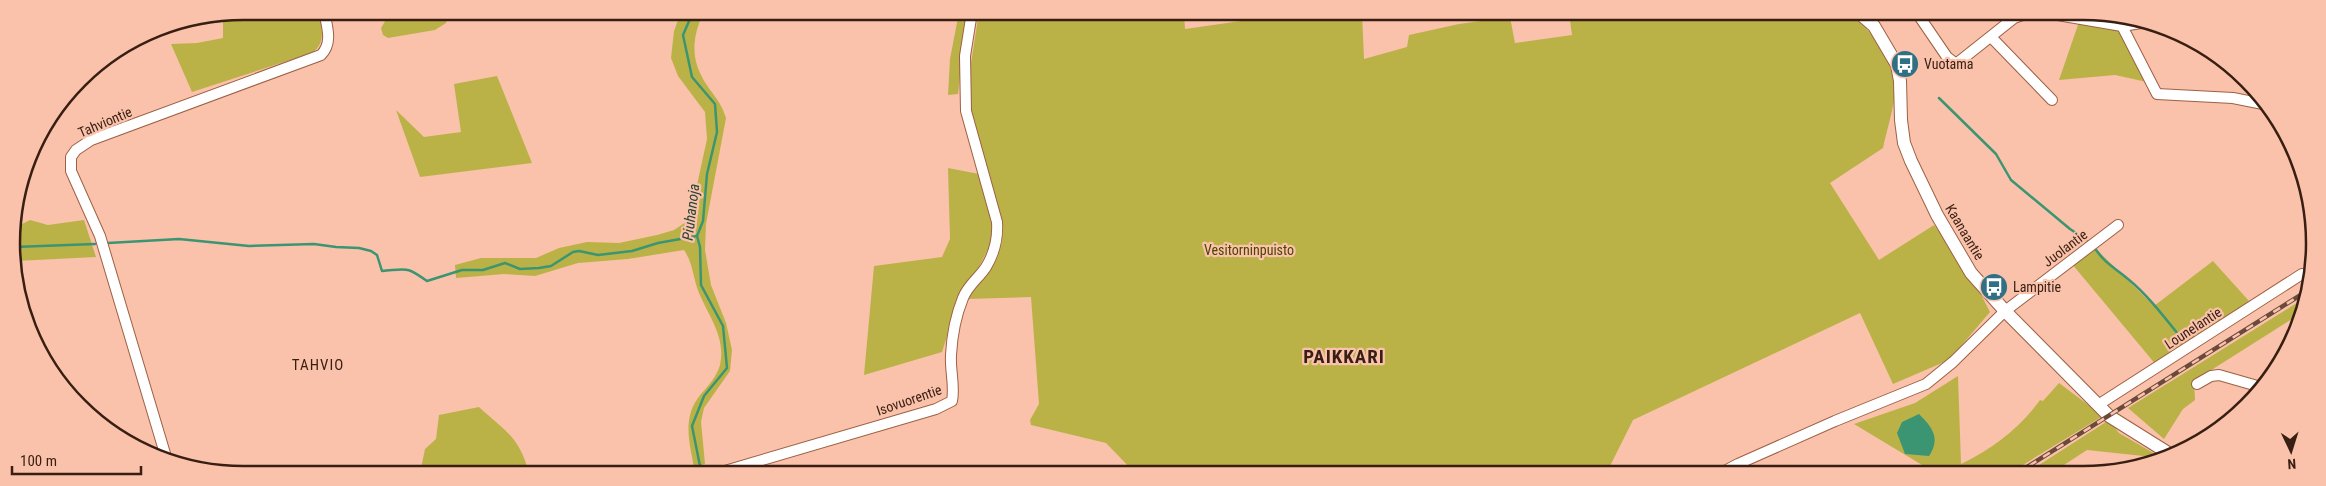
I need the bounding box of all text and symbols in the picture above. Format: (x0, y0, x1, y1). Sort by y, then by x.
bus stop icon: Vuotama (1890, 49, 1920, 79)
place label: Vuotama (1924, 56, 1974, 72)
street label: Tahviontie (76, 103, 135, 140)
water label: Piuhanoja (679, 183, 703, 241)
street label: Kaanaantie (1942, 201, 1988, 263)
street label: Juolantie (2040, 226, 2091, 270)
park label: Vesitorninpuisto (1204, 242, 1294, 258)
bus stop icon: Lampitie (1979, 272, 2009, 302)
place label: Lampitie (2013, 279, 2061, 295)
street label: Lounelantie (2162, 304, 2225, 352)
district label: PAIKKARI (1303, 345, 1385, 368)
district label: TAHVIO (292, 356, 344, 374)
street label: Isovuorentie (874, 381, 944, 419)
north arrow (2266, 426, 2316, 476)
scale bar (12, 444, 141, 476)
text: 100 m (20, 452, 57, 470)
text: N (2287, 456, 2297, 472)

